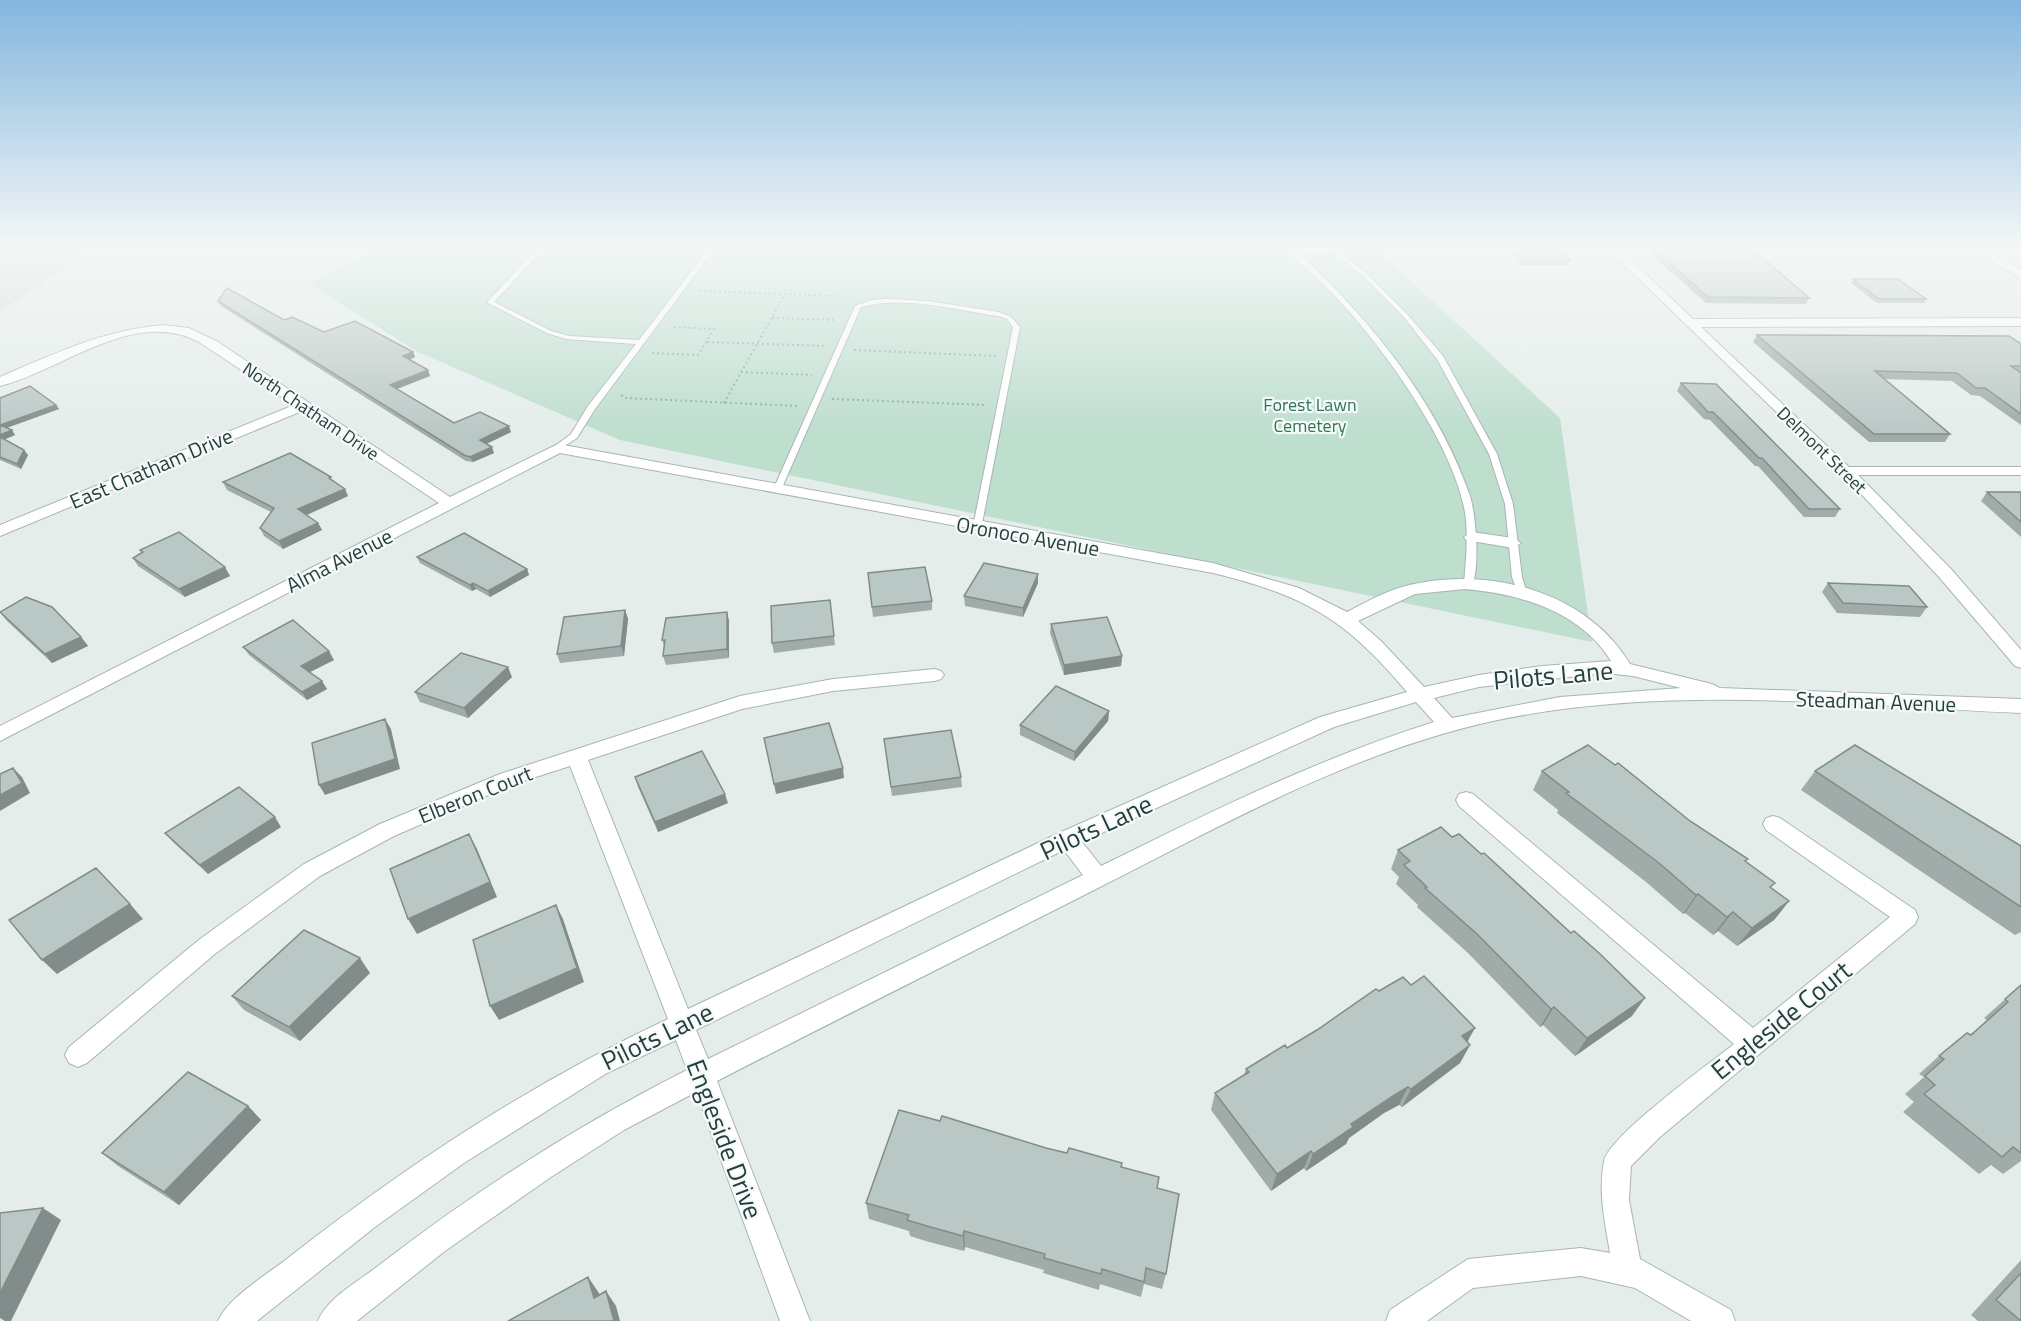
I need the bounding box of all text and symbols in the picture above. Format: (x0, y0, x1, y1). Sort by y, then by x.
street label: North Chatham Drive (237, 355, 385, 467)
park label: Forest Lawn Cemetery (1263, 391, 1357, 439)
street label: Delmont Street (1771, 400, 1873, 500)
street label: East Chatham Drive (64, 419, 238, 517)
street label: Oronoco Avenue (954, 508, 1102, 564)
street label: Alma Avenue (280, 519, 398, 601)
street label: Pilots Lane (1491, 650, 1615, 700)
street label: Steadman Avenue (1795, 682, 1957, 720)
street label: Elberon Court (413, 756, 537, 831)
street label: Pilots Lane (1033, 784, 1159, 870)
street label: Engleside Court (1702, 951, 1860, 1089)
street label: Pilots Lane (594, 992, 720, 1080)
street label: Engleside Drive (677, 1054, 773, 1224)

